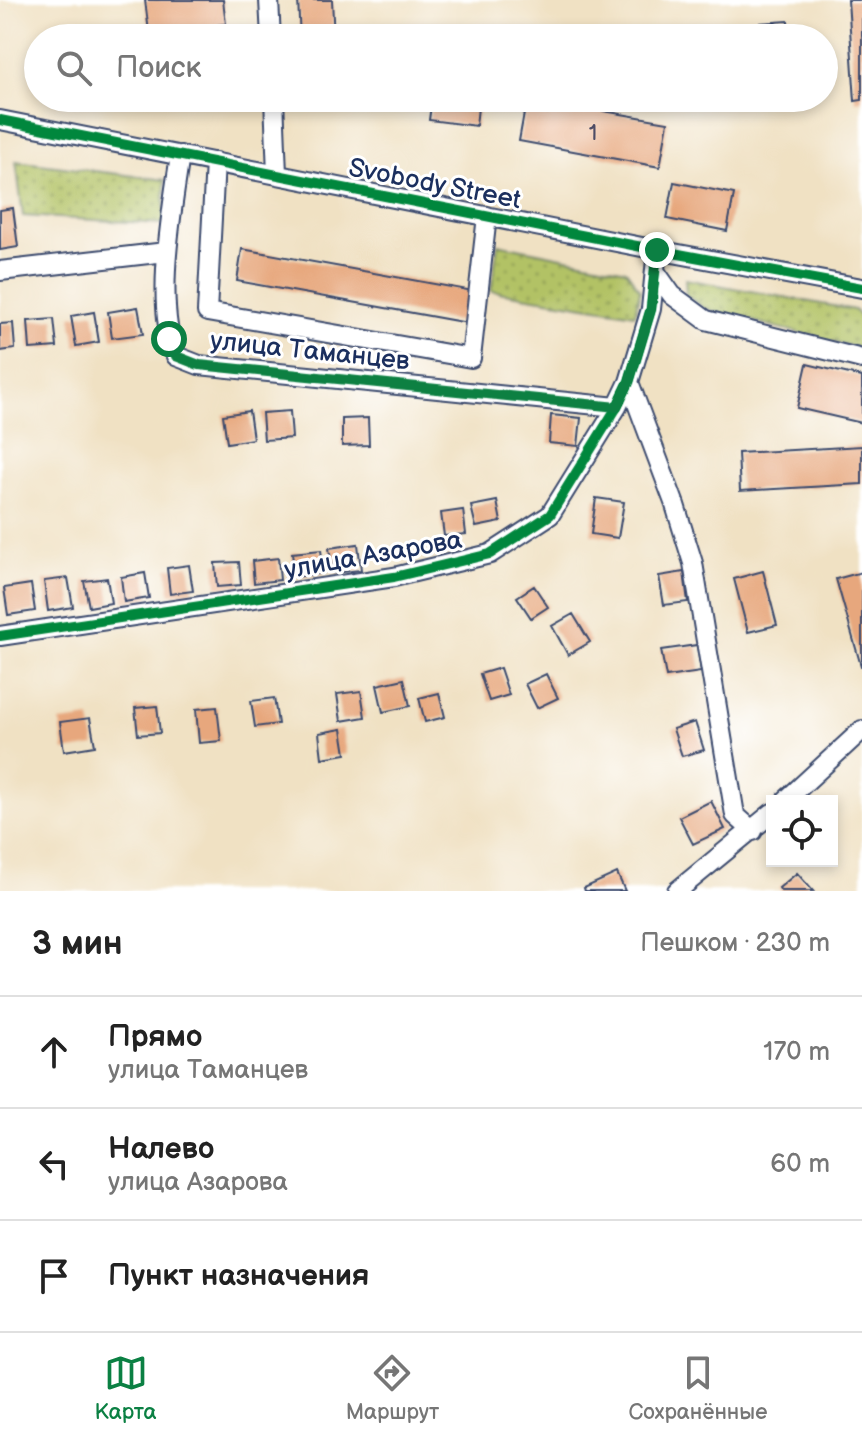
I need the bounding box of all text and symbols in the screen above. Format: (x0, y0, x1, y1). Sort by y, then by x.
search box (24, 24, 838, 112)
icon: search (52, 46, 96, 90)
text: Поиск (116, 50, 202, 86)
house number: 1 (589, 120, 597, 147)
street label: Svobody Street (346, 153, 524, 216)
route end (639, 232, 675, 268)
route start (151, 321, 187, 357)
street label: улица Таманцев (209, 326, 411, 377)
street label: улица Азарова (282, 525, 464, 586)
map controls (766, 795, 838, 867)
button: locate (766, 795, 838, 867)
text: 3 мин (32, 923, 123, 964)
text: Пешком · 230 m (640, 928, 830, 959)
text: Прямо (108, 1019, 202, 1055)
icon: ahead (32, 1030, 76, 1074)
text: 170 m (763, 1037, 830, 1068)
text: улица Таманцев (108, 1055, 308, 1086)
text: Налево (108, 1131, 214, 1167)
icon: left (32, 1142, 76, 1186)
text: 60 m (770, 1149, 830, 1180)
text: улица Азарова (108, 1167, 288, 1198)
icon: arrive (32, 1254, 76, 1298)
text: Пункт назначения (108, 1258, 369, 1294)
tab: Карта (95, 1351, 157, 1426)
tab: Маршрут (346, 1351, 439, 1426)
tab: Сохранённые (628, 1351, 767, 1426)

